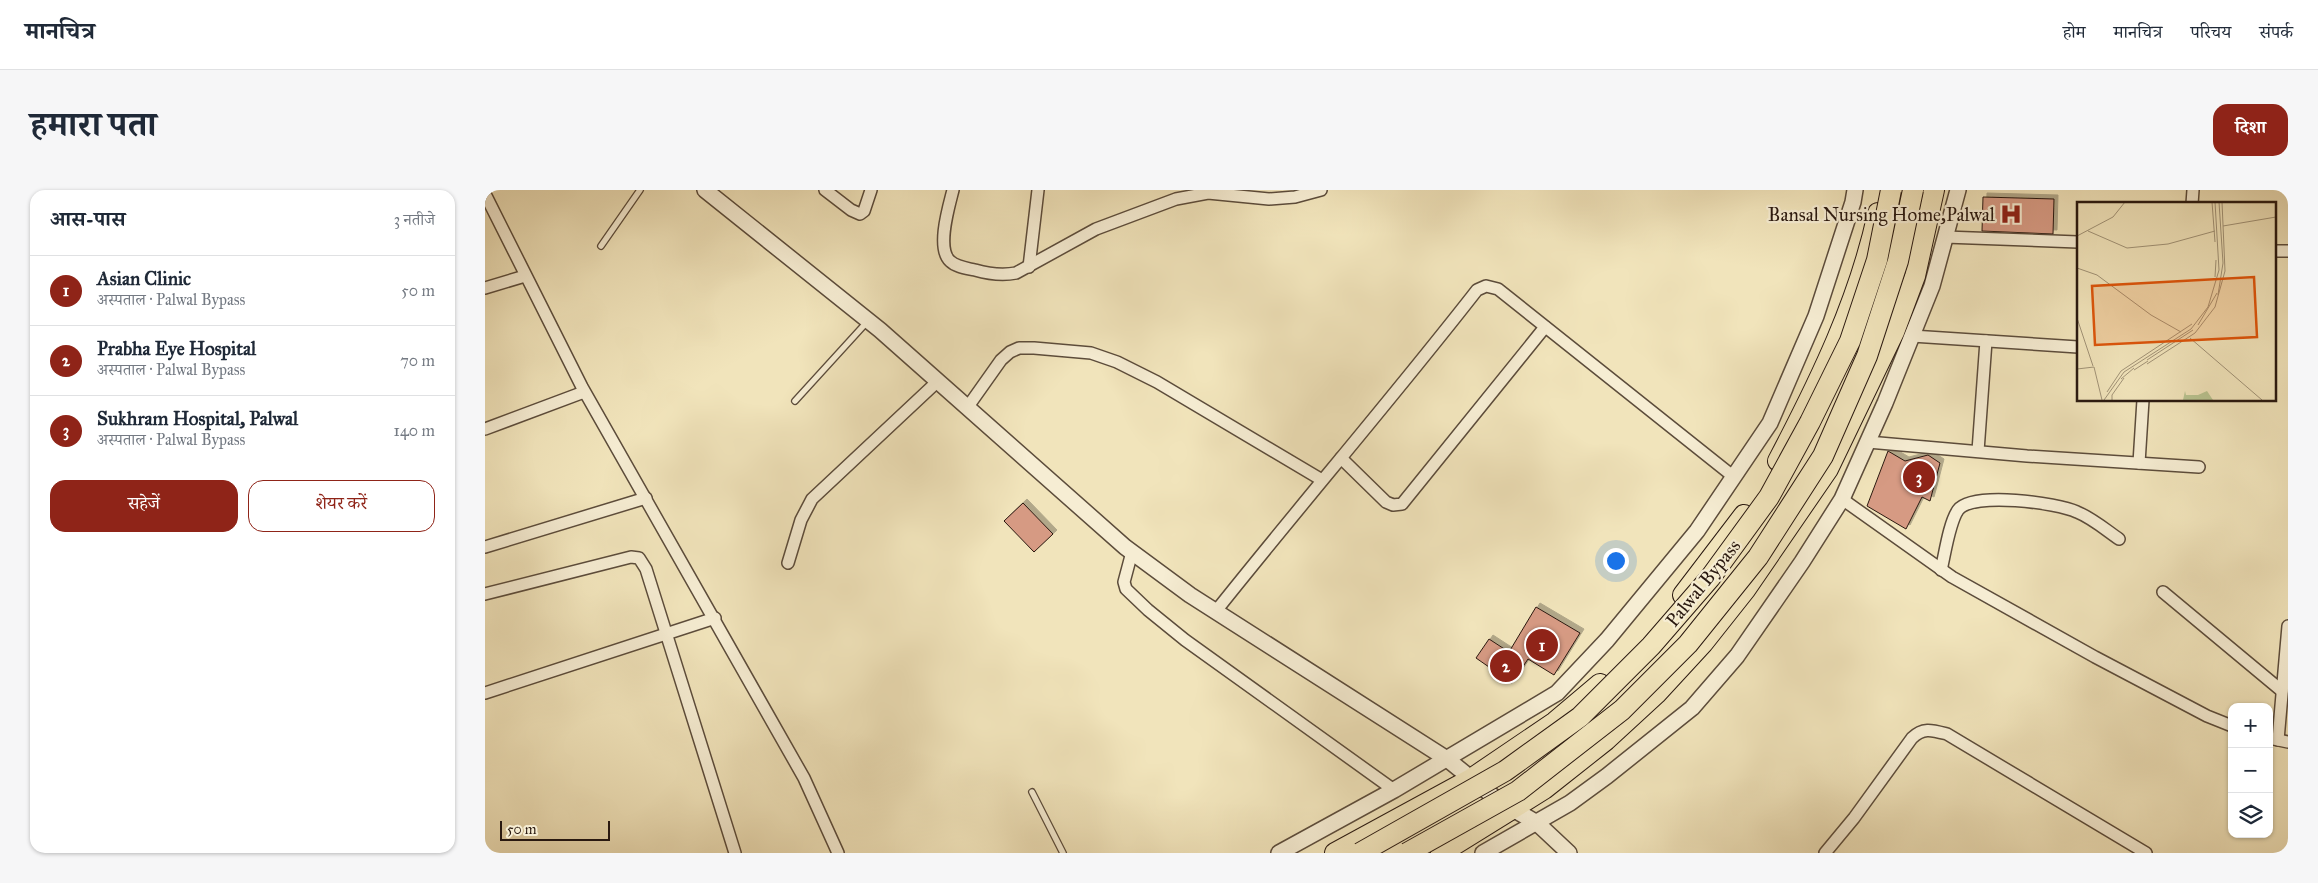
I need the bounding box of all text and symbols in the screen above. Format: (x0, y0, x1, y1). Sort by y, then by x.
text: मानचित्र (25, 16, 95, 46)
text: होम (2063, 21, 2086, 43)
text: मानचित्र (2114, 21, 2162, 43)
text: परिचय (2190, 21, 2231, 43)
text: संपर्क (2259, 21, 2293, 43)
text: हमारा पता (30, 103, 157, 146)
button: दिशा (2213, 104, 2288, 156)
hospital icon: Bansal Nursing Home,Palwal (1998, 201, 2024, 227)
inset map (2077, 202, 2275, 401)
place label: Bansal Nursing Home,Palwal (1768, 203, 1996, 227)
text: आस-पास (50, 206, 125, 232)
text: 3 नतीजे (394, 210, 435, 229)
text: Asian Clinic (97, 267, 191, 290)
text: 1 (63, 281, 69, 300)
text: 50 m (401, 281, 435, 300)
text: अस्पताल · Palwal Bypass (97, 290, 245, 309)
text: Prabha Eye Hospital (97, 337, 256, 360)
text: 2 (62, 351, 70, 370)
text: 70 m (400, 351, 435, 370)
text: अस्पताल · Palwal Bypass (97, 360, 245, 379)
text: Sukhram Hospital, Palwal (97, 407, 298, 430)
text: 3 (63, 421, 69, 440)
text: 140 m (394, 421, 435, 440)
text: अस्पताल · Palwal Bypass (97, 430, 245, 449)
pin: 3 (1903, 458, 1935, 496)
button: सहेजें (50, 480, 238, 532)
button: शेयर करें (248, 480, 435, 532)
street label: Palwal Bypass (1661, 535, 1745, 631)
your location (1603, 548, 1629, 574)
pin: 1 (1526, 626, 1558, 664)
pin: 2 (1490, 647, 1522, 685)
map controls (2228, 703, 2273, 838)
button: + (2228, 703, 2273, 748)
button: − (2228, 748, 2273, 793)
button: layers (2228, 793, 2273, 838)
scale bar (500, 818, 610, 841)
text: 50 m (507, 821, 536, 838)

